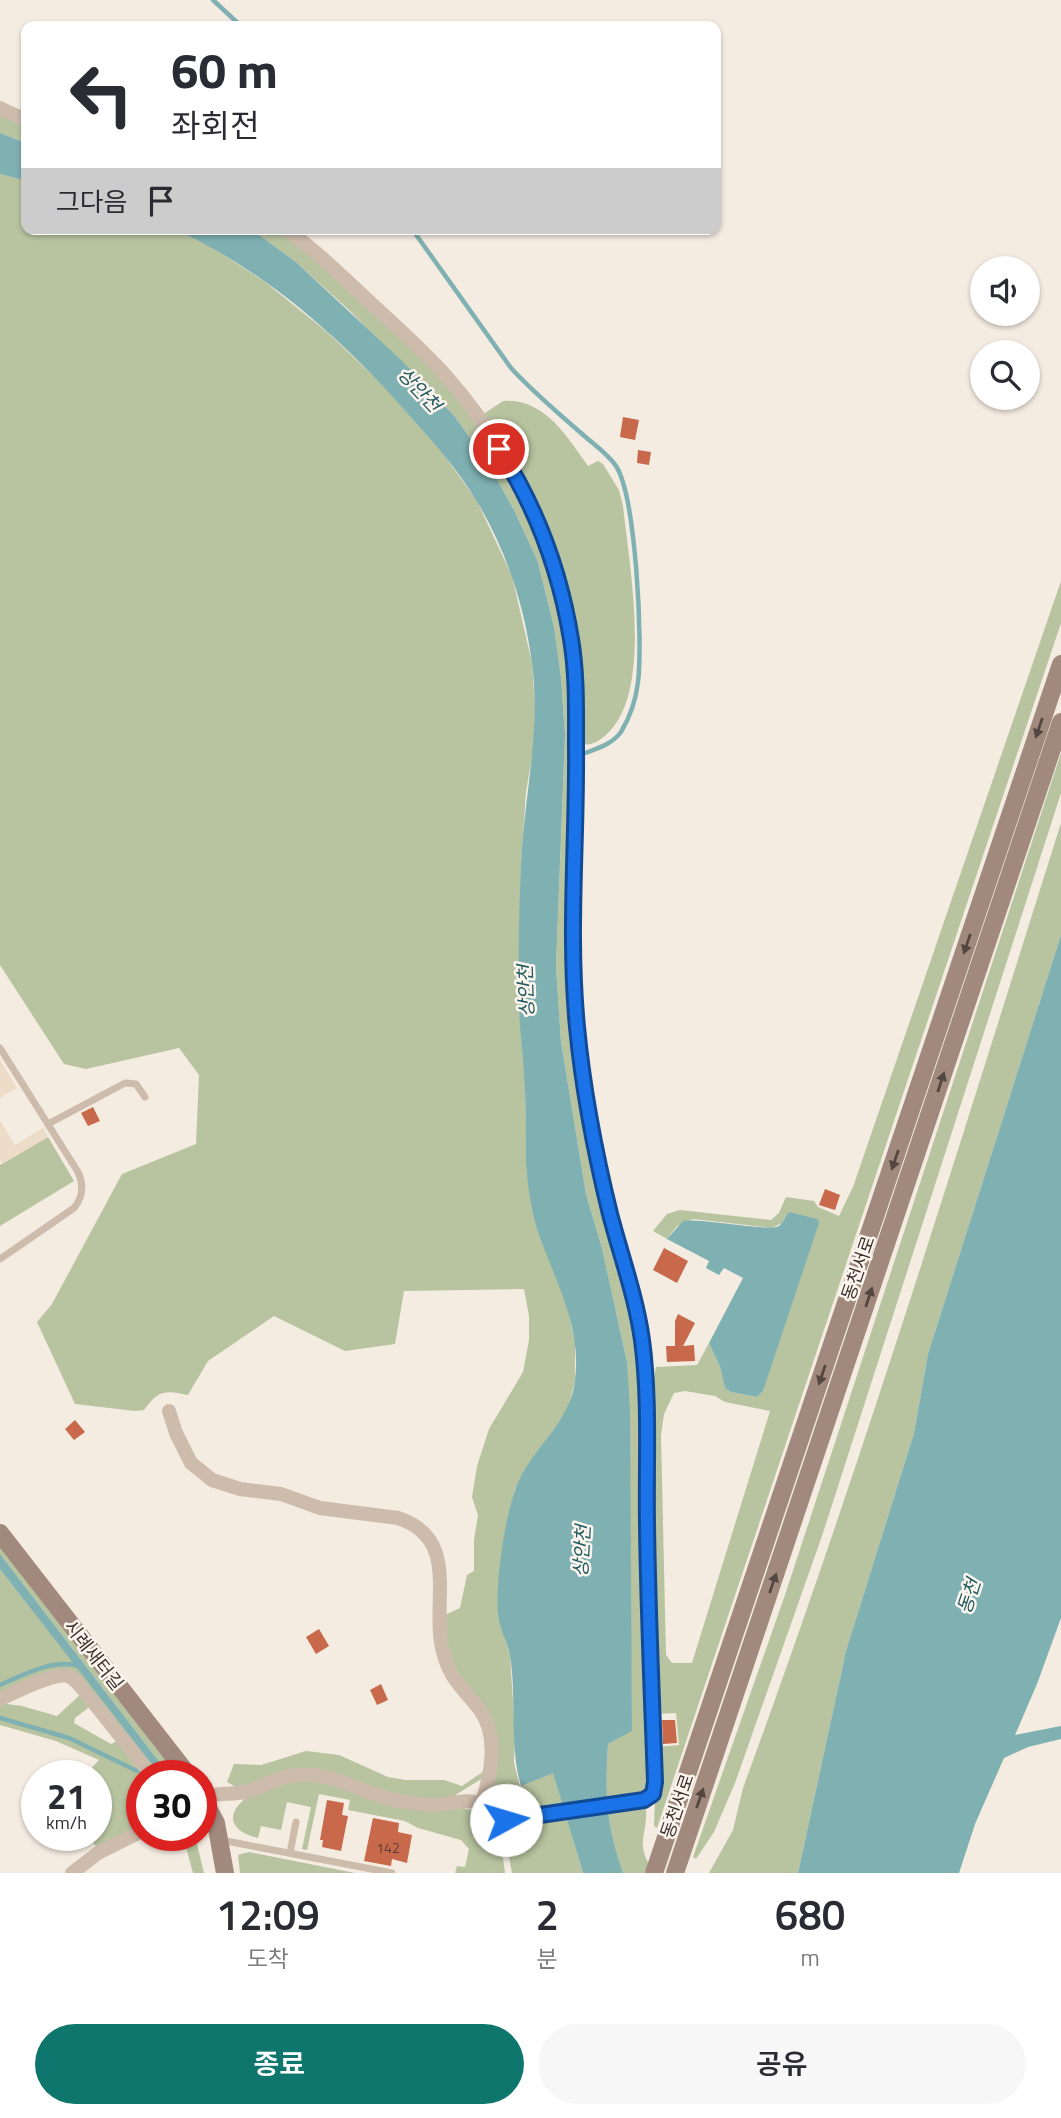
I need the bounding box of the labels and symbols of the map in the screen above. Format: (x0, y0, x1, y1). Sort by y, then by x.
water label: 상안천 (392, 360, 450, 419)
pin (469, 419, 529, 479)
one-way arrow (1033, 718, 1044, 739)
one-way arrow (961, 934, 972, 955)
water label: 상안천 (510, 963, 540, 1018)
one-way arrow (936, 1071, 947, 1092)
one-way arrow (889, 1149, 899, 1170)
street label: 동천서로 (834, 1232, 882, 1304)
one-way arrow (864, 1287, 875, 1308)
one-way arrow (816, 1365, 827, 1386)
water label: 상안천 (565, 1523, 597, 1578)
one-way arrow (768, 1572, 779, 1593)
water label: 동천 (949, 1573, 988, 1617)
street label: 시례새터길 (58, 1614, 130, 1696)
speed limit sign: 30 (126, 1760, 217, 1851)
street label: 동천서로 (653, 1770, 701, 1842)
position arrow (469, 1783, 543, 1857)
one-way arrow (695, 1787, 706, 1808)
house number: 142 (376, 1837, 400, 1858)

